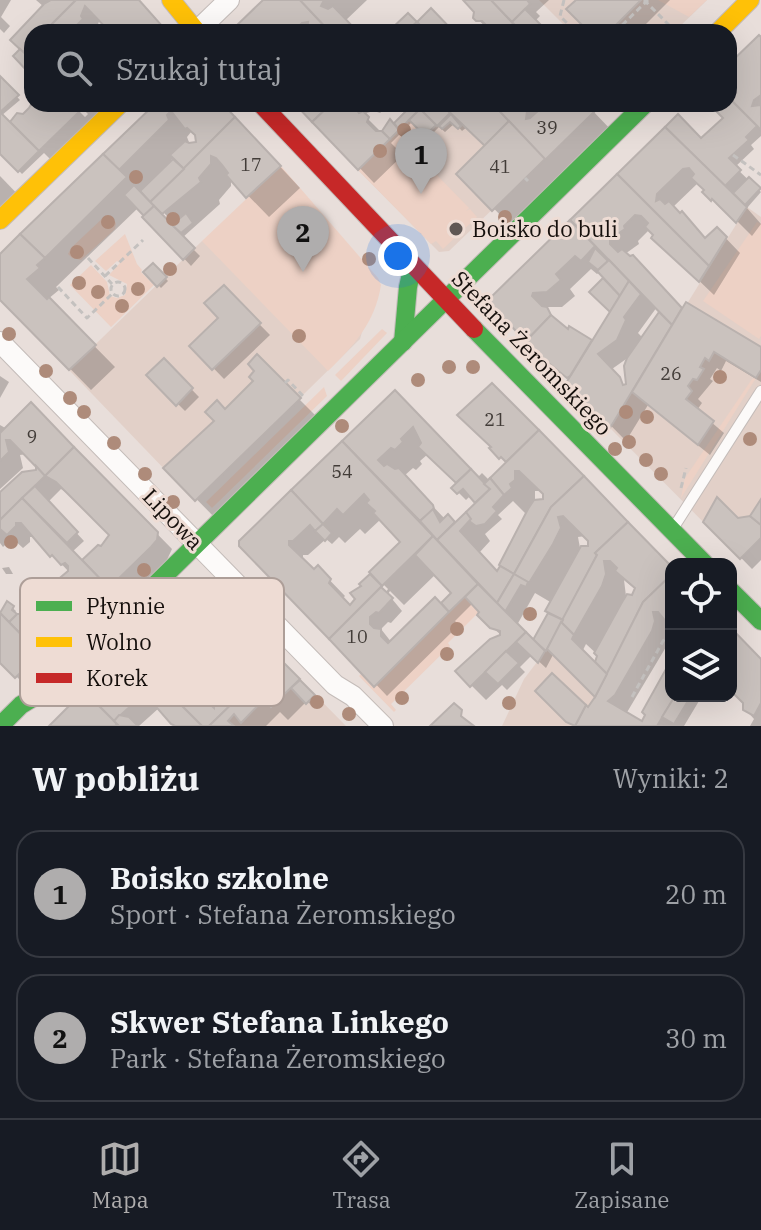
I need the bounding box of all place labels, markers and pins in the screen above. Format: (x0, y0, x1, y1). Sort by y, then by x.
pin: 1 (395, 128, 447, 194)
pin: 2 (277, 206, 329, 272)
place label: Boisko do buli (472, 214, 618, 243)
marker: Boisko do buli (447, 220, 465, 238)

